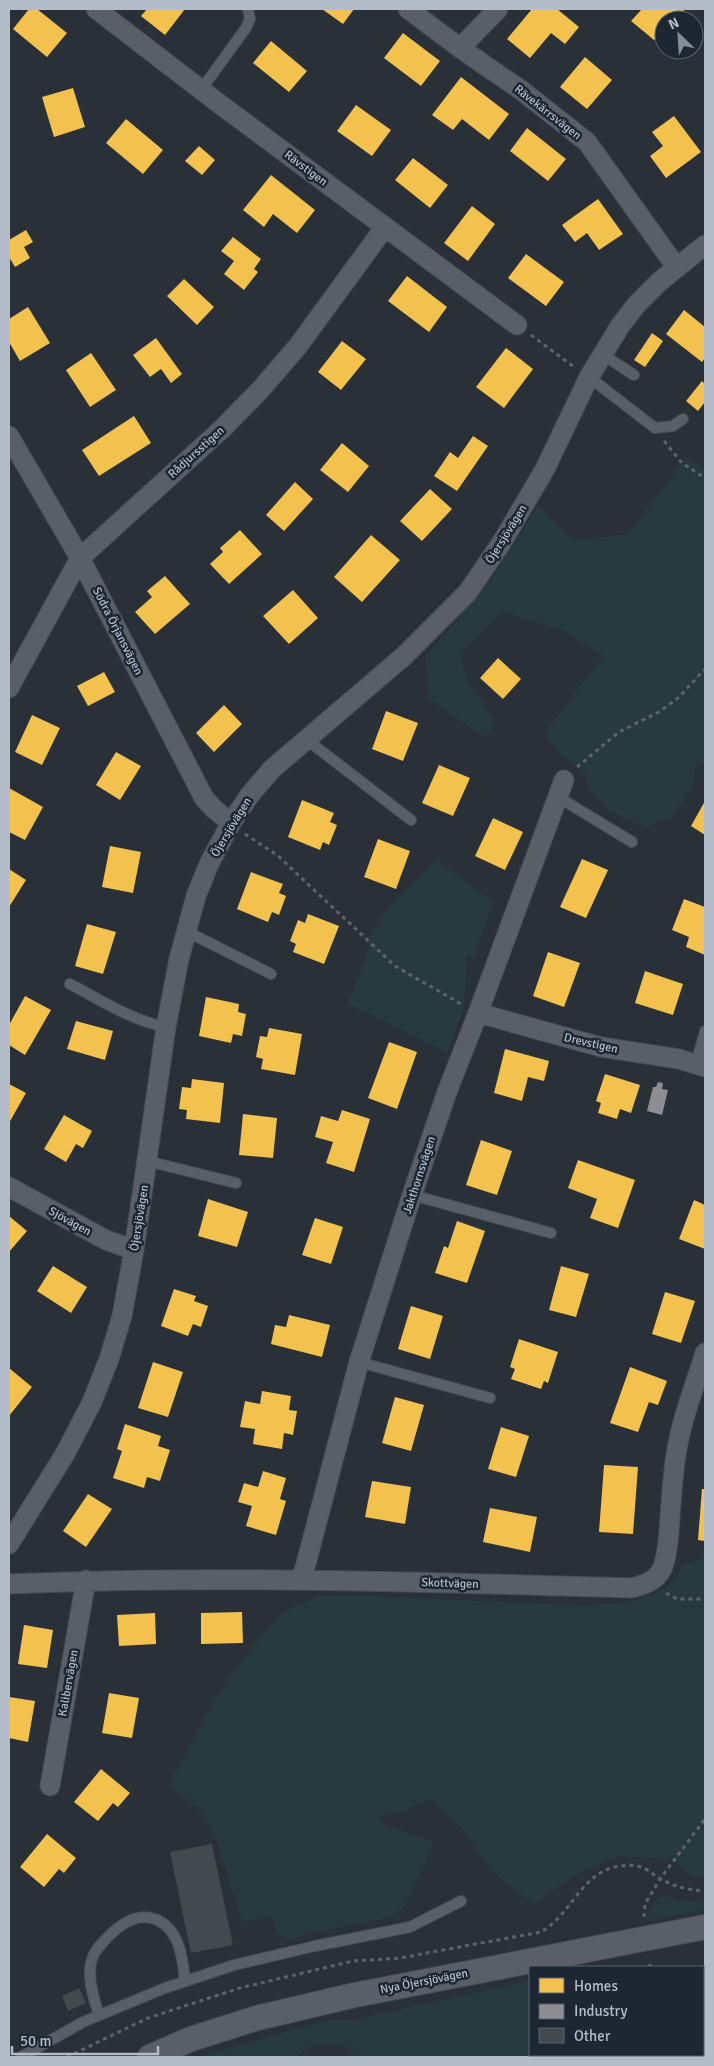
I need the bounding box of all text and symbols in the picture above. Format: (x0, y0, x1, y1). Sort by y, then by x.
north arrow (654, 10, 704, 60)
text: N (666, 14, 682, 33)
street label: Rävekärrsvägen (511, 82, 584, 143)
street label: Rävstigen (281, 147, 330, 189)
street label: Rådjursstigen (165, 423, 228, 482)
street label: Öjersjövägen (482, 502, 530, 567)
street label: Södra Örjansvägen (89, 585, 146, 678)
street label: Öjersjövägen (208, 795, 255, 860)
street label: Drevstigen (562, 1030, 619, 1057)
street label: Jakthornsvägen (400, 1134, 439, 1216)
street label: Öjersjövägen (127, 1184, 152, 1252)
street label: Sjövägen (46, 1204, 94, 1239)
street label: Skottvägen (421, 1575, 479, 1592)
street label: Kalibervägen (55, 1649, 82, 1718)
street label: Nya Öjersjövägen (379, 1966, 469, 1997)
legend (529, 1966, 704, 2056)
text: Homes (574, 1977, 618, 1995)
text: Industry (574, 2002, 627, 2020)
scale bar (12, 2024, 159, 2056)
text: Other (574, 2027, 611, 2045)
text: 50 m (20, 2032, 51, 2050)

